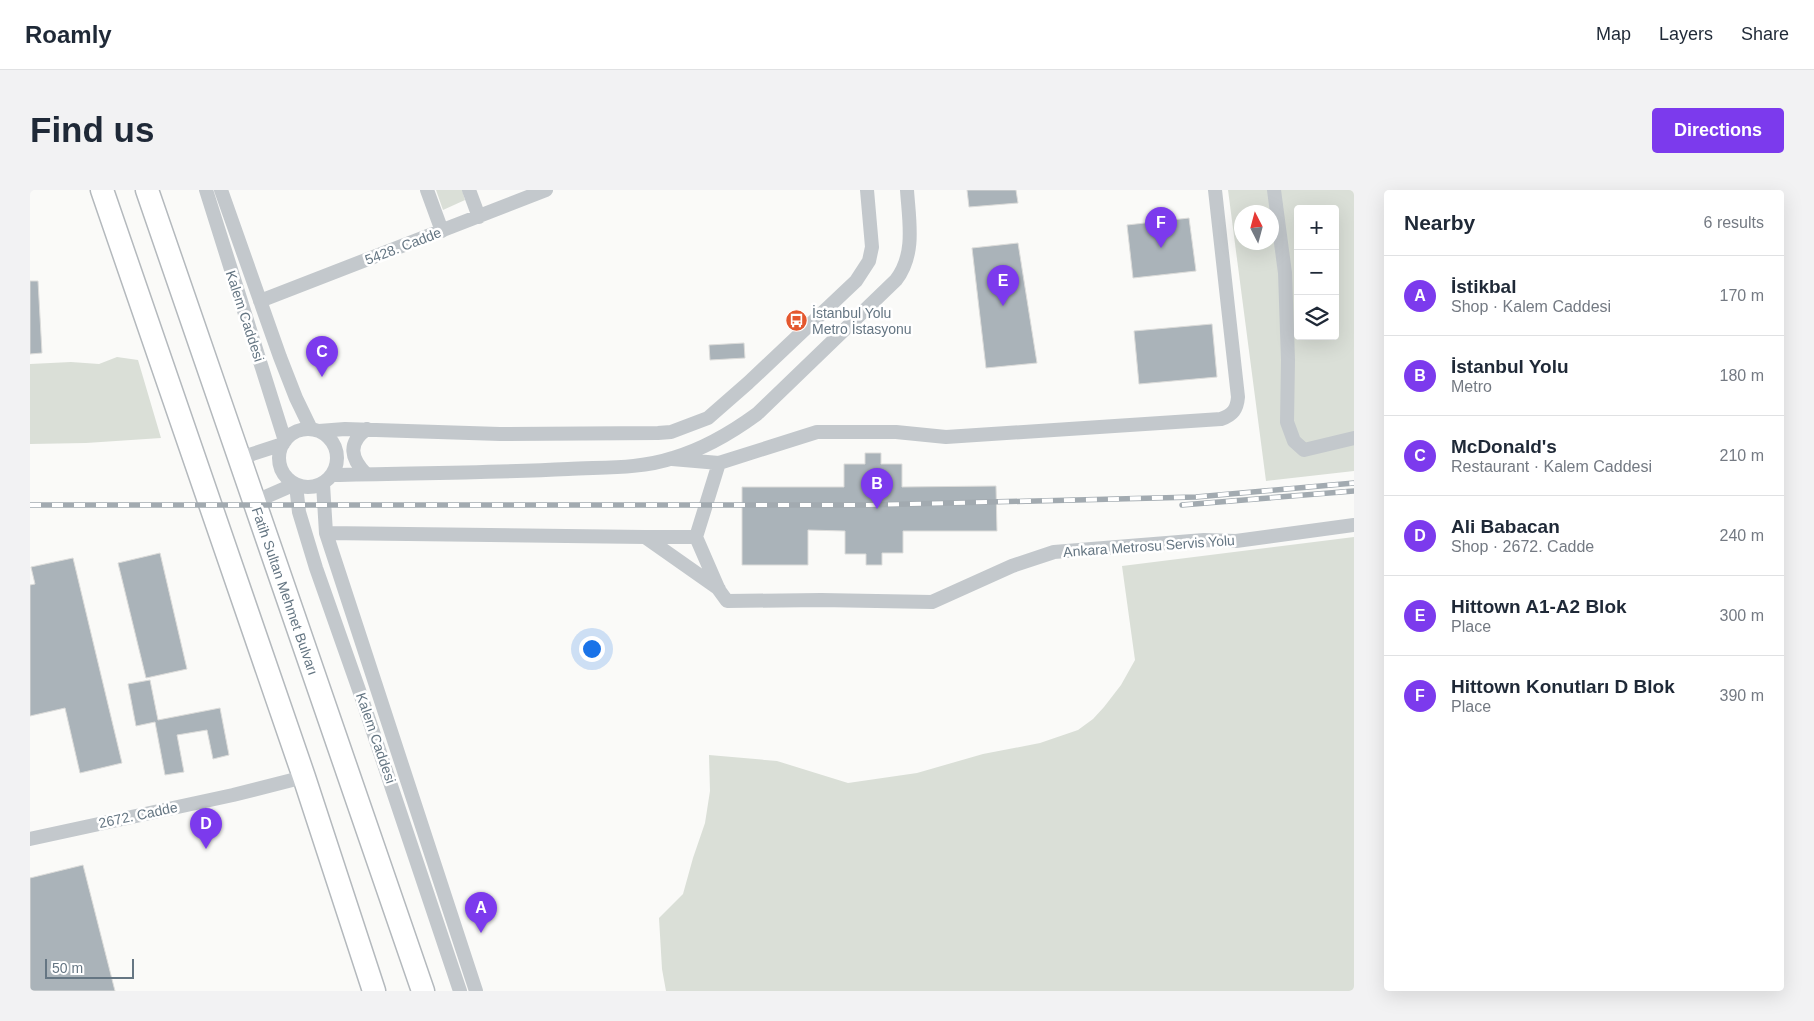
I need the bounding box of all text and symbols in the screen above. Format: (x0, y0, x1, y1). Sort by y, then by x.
text: Roamly (25, 21, 112, 48)
text: Map (1596, 24, 1631, 44)
text: Layers (1659, 24, 1713, 44)
text: Share (1741, 24, 1789, 44)
button: Directions (1652, 108, 1784, 153)
text: Find us (30, 110, 154, 149)
north arrow (1234, 205, 1279, 250)
map controls (1294, 205, 1339, 340)
button: + (1294, 205, 1339, 250)
pin: F (1145, 207, 1177, 248)
text: Nearby (1404, 211, 1475, 234)
text: 6 results (1704, 214, 1764, 231)
street label: 5428. Cadde (363, 224, 443, 268)
button: − (1294, 250, 1339, 295)
pin: E (987, 265, 1019, 306)
street label: Kalem Caddesi (223, 268, 267, 364)
text: İstikbal (1451, 276, 1516, 297)
text: A (1414, 287, 1426, 304)
text: 170 m (1720, 287, 1764, 304)
button: layers (1294, 295, 1339, 340)
text: Shop · Kalem Caddesi (1451, 298, 1611, 315)
place label: İstanbul Yolu Metro İstasyonu (812, 304, 912, 337)
bus stop icon: İstanbul Yolu Metro İstasyonu (784, 309, 808, 333)
pin: C (306, 336, 338, 377)
text: İstanbul Yolu (1451, 356, 1569, 377)
text: B (1414, 367, 1426, 384)
text: 180 m (1720, 367, 1764, 384)
text: Metro (1451, 378, 1492, 395)
text: McDonald's (1451, 436, 1557, 457)
text: C (1414, 447, 1426, 464)
text: 210 m (1720, 447, 1764, 464)
text: Restaurant · Kalem Caddesi (1451, 458, 1652, 475)
pin: B (861, 468, 893, 509)
street label: Fatih Sultan Mehmet Bulvarı (249, 505, 321, 677)
text: Ali Babacan (1451, 516, 1560, 537)
text: D (1414, 527, 1426, 544)
text: 240 m (1720, 527, 1764, 544)
street label: Ankara Metrosu Servis Yolu (1063, 532, 1235, 560)
text: Shop · 2672. Cadde (1451, 538, 1594, 555)
text: Hittown A1-A2 Blok (1451, 596, 1627, 617)
text: E (1415, 607, 1425, 624)
text: 300 m (1720, 607, 1764, 624)
text: Place (1451, 618, 1491, 635)
your location (579, 636, 605, 662)
text: Hittown Konutları D Blok (1451, 676, 1675, 697)
text: F (1415, 687, 1425, 704)
text: 390 m (1720, 687, 1764, 704)
street label: Kalem Caddesi (353, 691, 399, 785)
text: Place (1451, 698, 1491, 715)
street label: 2672. Cadde (97, 799, 179, 831)
pin: D (190, 808, 222, 849)
pin: A (465, 892, 497, 933)
scale bar (45, 956, 134, 979)
text: 50 m (52, 960, 83, 976)

